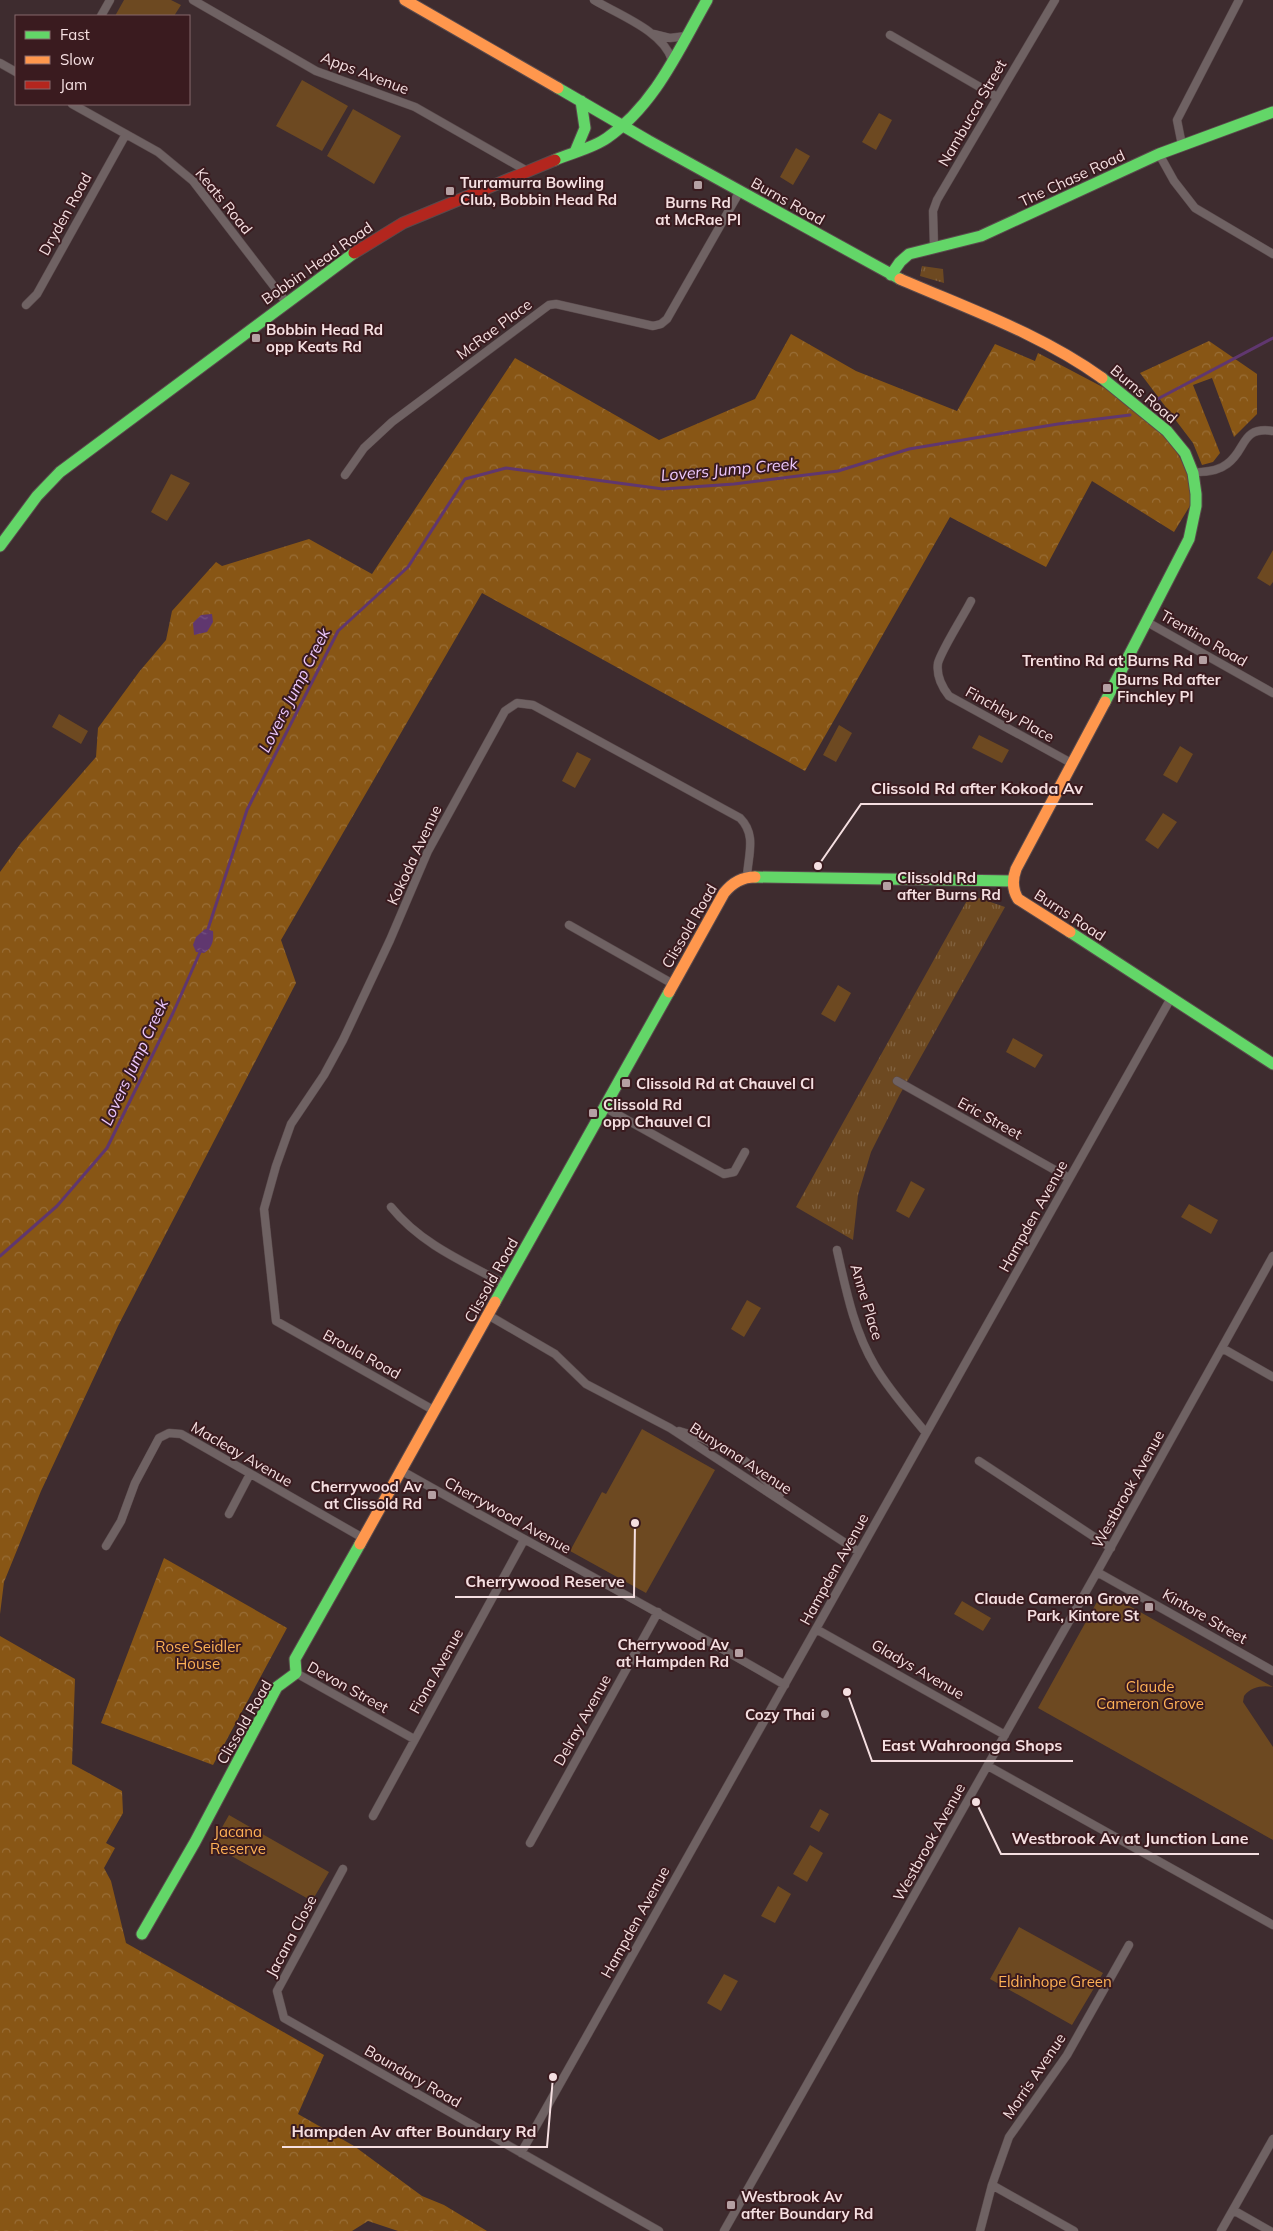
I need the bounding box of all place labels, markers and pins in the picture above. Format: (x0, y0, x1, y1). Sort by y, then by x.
place label: Turramurra Bowling Club, Bobbin Head Rd (460, 173, 617, 209)
marker: Burns Rd at McRae Pl (692, 179, 704, 191)
marker: Turramurra Bowling Club, Bobbin Head Rd (444, 185, 456, 197)
place label: Burns Rd at McRae Pl (655, 193, 741, 229)
place label: Bobbin Head Rd opp Keats Rd (266, 320, 383, 356)
marker: Bobbin Head Rd opp Keats Rd (250, 332, 262, 344)
place label: Trentino Rd at Burns Rd (1022, 651, 1193, 670)
marker: Trentino Rd at Burns Rd (1197, 654, 1209, 666)
place label: Burns Rd after Finchley Pl (1117, 670, 1221, 706)
marker: Burns Rd after Finchley Pl (1101, 682, 1113, 694)
callout: Clissold Rd after Kokoda Av (861, 773, 1093, 804)
place label: Clissold Rd after Burns Rd (897, 868, 1001, 904)
marker: Clissold Rd after Burns Rd (881, 880, 893, 892)
place label: Clissold Rd at Chauvel Cl (636, 1074, 814, 1093)
marker: Clissold Rd at Chauvel Cl (620, 1077, 632, 1089)
place label: Clissold Rd opp Chauvel Cl (603, 1095, 711, 1131)
marker: Clissold Rd opp Chauvel Cl (587, 1107, 599, 1119)
place label: Cherrywood Av at Clissold Rd (310, 1477, 423, 1513)
marker: Cherrywood Av at Clissold Rd (426, 1489, 438, 1501)
callout: Cherrywood Reserve (455, 1566, 634, 1597)
place label: Claude Cameron Grove Park, Kintore St (974, 1589, 1139, 1625)
marker: Claude Cameron Grove Park, Kintore St (1143, 1601, 1155, 1613)
place label: Cherrywood Av at Hampden Rd (616, 1635, 730, 1671)
marker: Cherrywood Av at Hampden Rd (733, 1647, 745, 1659)
place label: Cozy Thai (745, 1705, 815, 1724)
marker: Cozy Thai (819, 1708, 831, 1720)
callout: East Wahroonga Shops (872, 1730, 1073, 1761)
callout: Westbrook Av at Junction Lane (1001, 1823, 1259, 1854)
callout: Hampden Av after Boundary Rd (282, 2116, 547, 2147)
place label: Westbrook Av after Boundary Rd (741, 2187, 873, 2223)
marker: Westbrook Av after Boundary Rd (725, 2199, 737, 2211)

